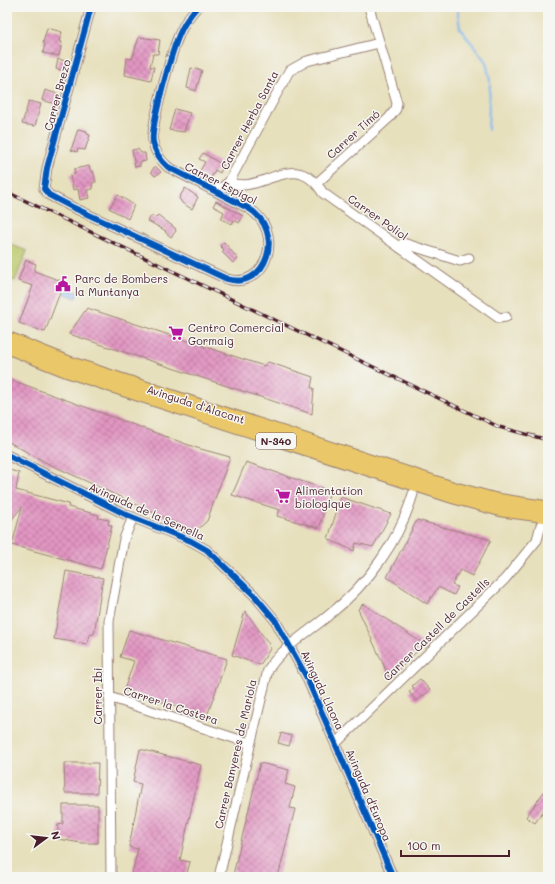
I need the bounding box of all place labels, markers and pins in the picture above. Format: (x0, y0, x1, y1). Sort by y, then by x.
place label: Parc de Bombers la Muntanya (75, 271, 168, 299)
public building icon: Parc de Bombers la Muntanya (54, 275, 72, 293)
place label: Centro Comercial Gormaig (188, 320, 284, 348)
supermarket icon: Centro Comercial Gormaig (167, 324, 185, 342)
place label: Alimentation biologique (295, 483, 363, 511)
supermarket icon: Alimentation biologique (274, 487, 292, 505)

